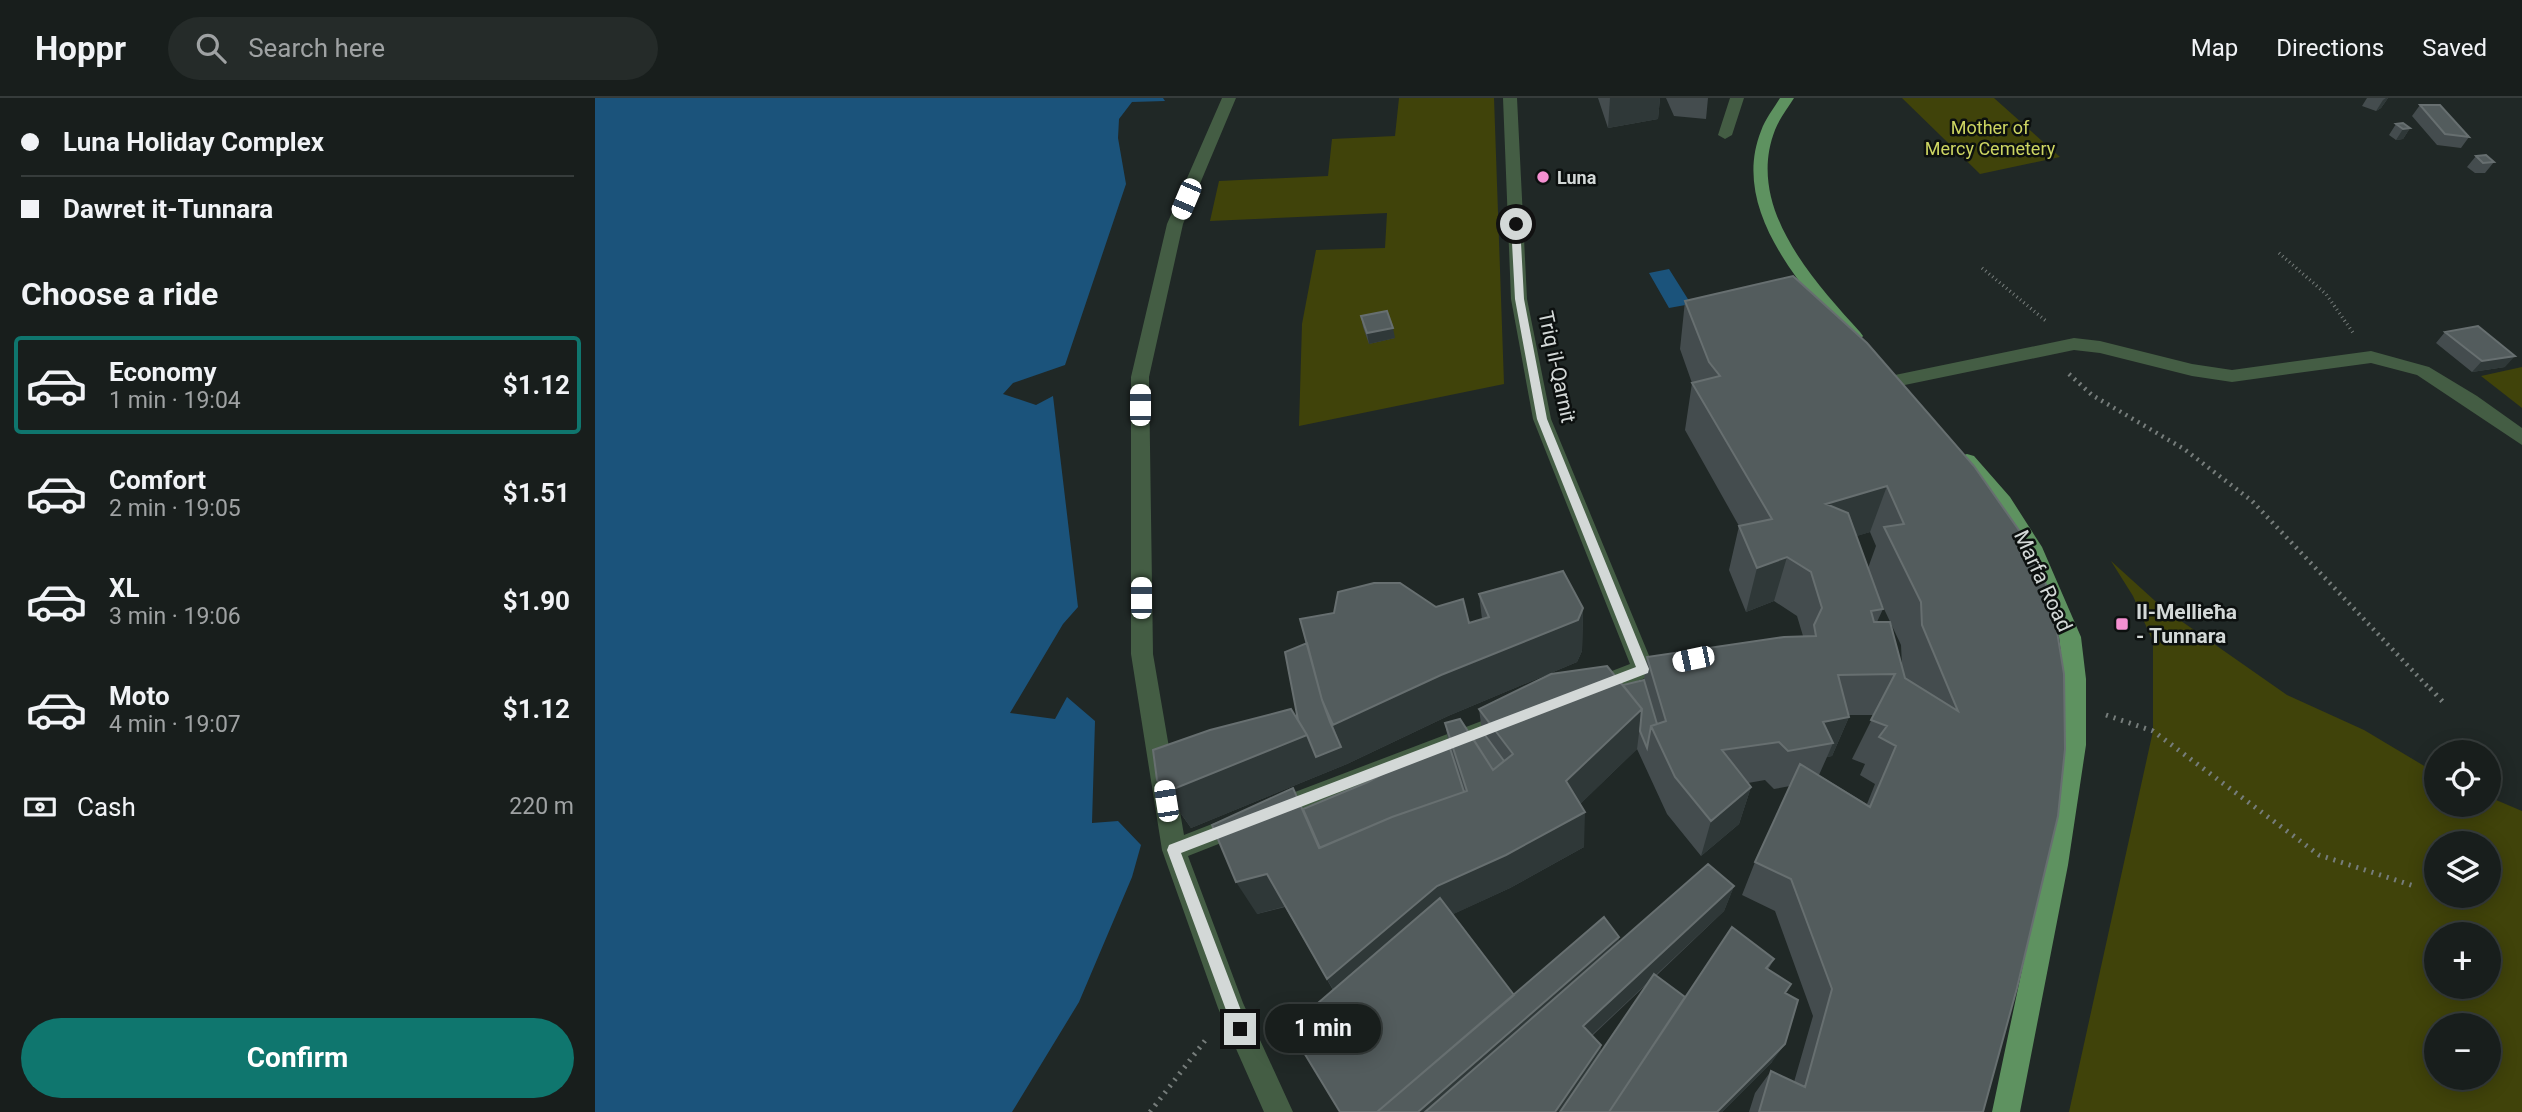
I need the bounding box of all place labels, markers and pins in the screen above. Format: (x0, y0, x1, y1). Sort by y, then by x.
place label: Luna (1557, 167, 1597, 188)
marker: Luna (1535, 169, 1551, 185)
place label: Il-Mellieħa - Tunnara (2136, 600, 2237, 648)
marker: Il-Mellieħa - Tunnara (2114, 616, 2130, 632)

